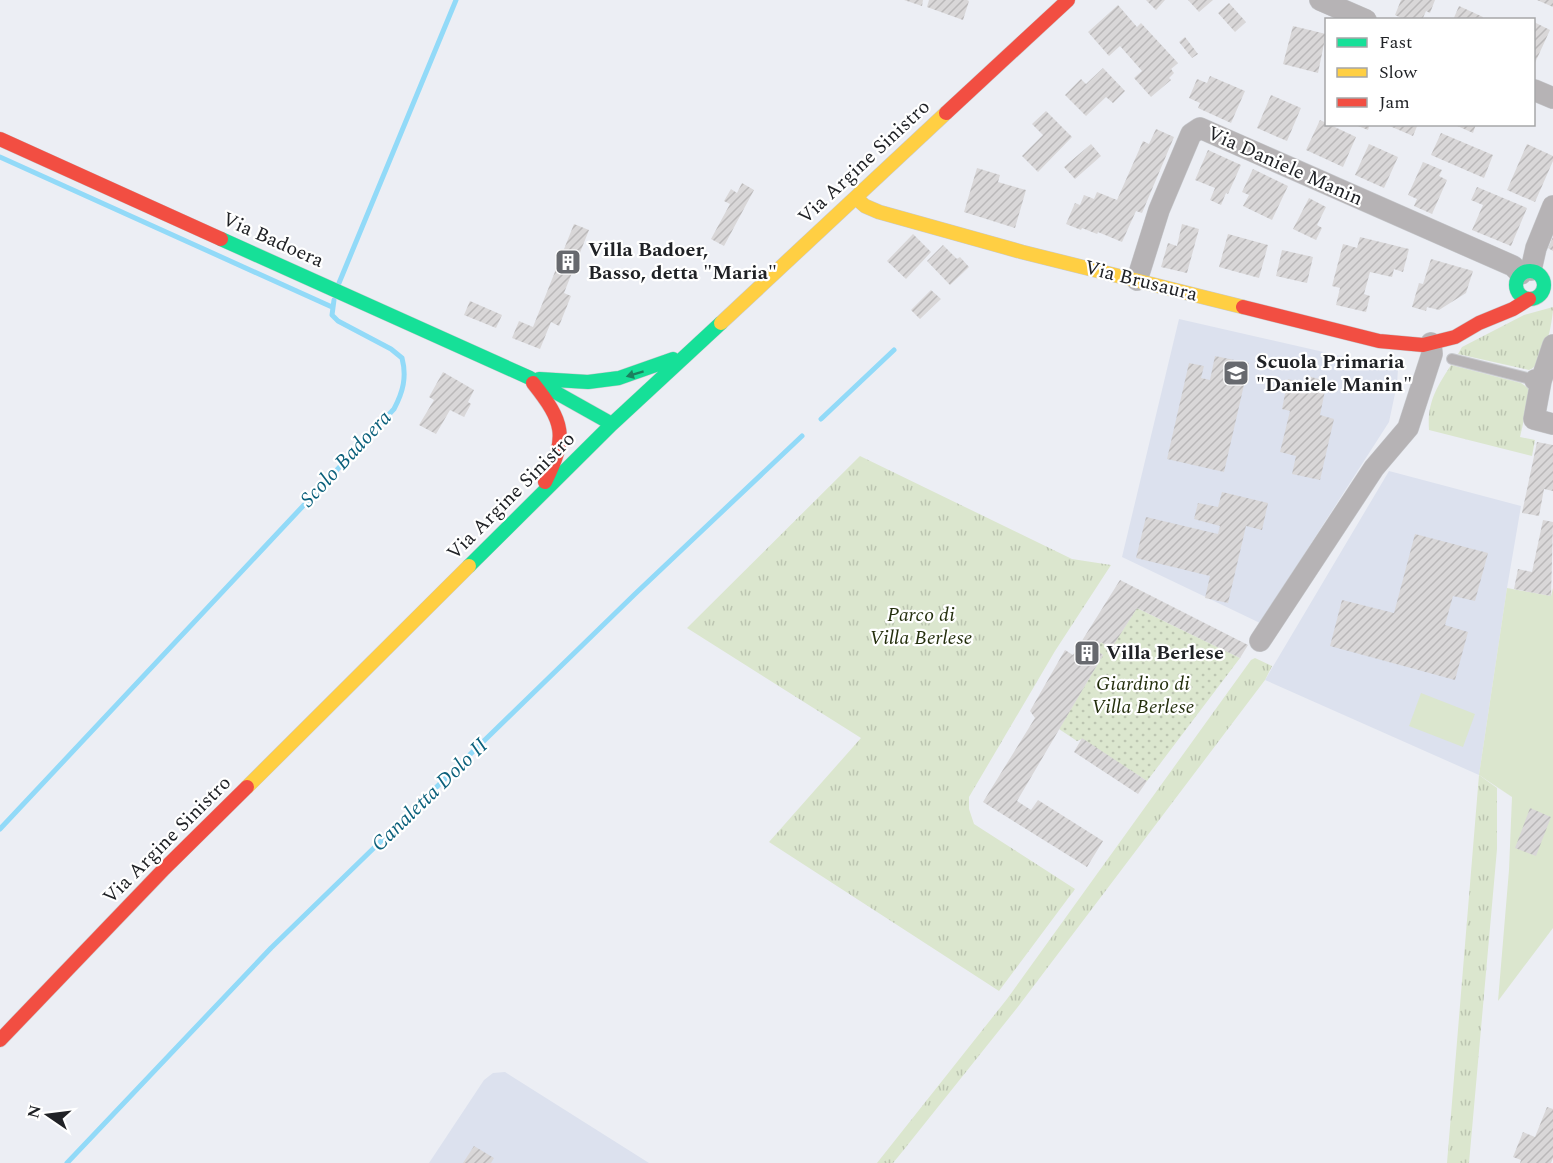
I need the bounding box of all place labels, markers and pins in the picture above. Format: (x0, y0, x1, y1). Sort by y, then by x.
place label: Villa Badoer, Basso, detta "Maria" (588, 235, 777, 288)
building icon: Villa Badoer, Basso, detta "Maria" (553, 247, 583, 277)
place label: Scuola Primaria "Daniele Manin" (1256, 347, 1412, 400)
school or university icon: Scuola Primaria "Daniele Manin" (1221, 358, 1251, 388)
building icon: Villa Berlese (1072, 638, 1102, 668)
place label: Villa Berlese (1106, 638, 1224, 668)

